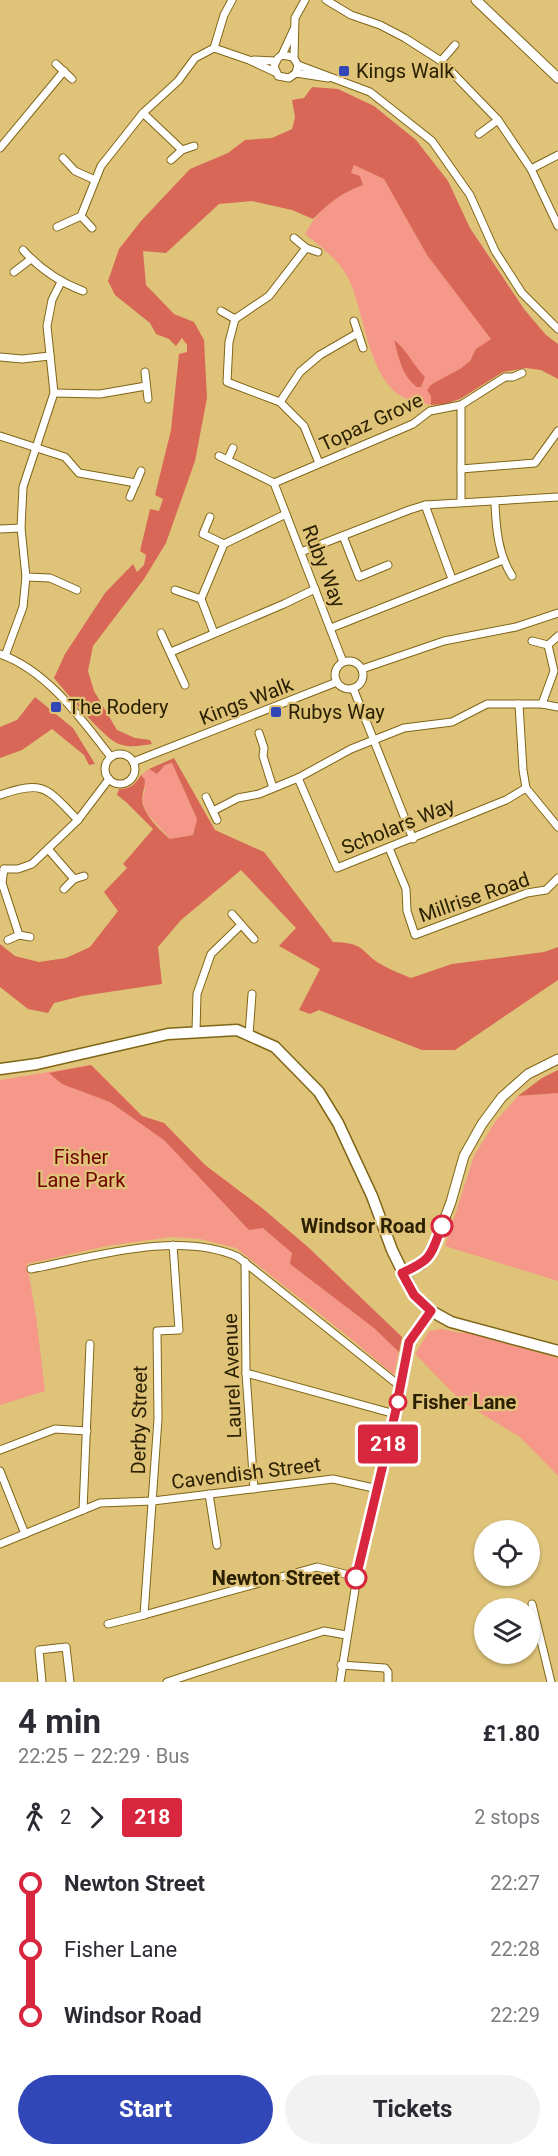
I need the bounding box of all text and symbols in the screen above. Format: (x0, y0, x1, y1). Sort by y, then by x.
place label: Kings Walk (356, 59, 455, 83)
marker: Kings Walk (337, 64, 351, 78)
street label: Topaz Grove (316, 388, 426, 456)
street label: Ruby Way (297, 521, 351, 611)
street label: Kings Walk (196, 672, 297, 730)
place label: The Rodery (68, 695, 169, 719)
marker: The Rodery (49, 700, 63, 714)
place label: Rubys Way (288, 700, 385, 724)
marker: Rubys Way (269, 705, 283, 719)
street label: Scholars Way (338, 792, 459, 860)
street label: Millrise Road (416, 867, 532, 927)
park label: Fisher Lane Park (37, 1145, 126, 1192)
place label: Windsor Road (301, 1214, 426, 1238)
marker: Windsor Road (431, 1215, 453, 1237)
street label: Laurel Avenue (218, 1313, 246, 1439)
street label: Derby Street (126, 1365, 152, 1475)
place label: Fisher Lane (412, 1390, 517, 1414)
marker: Fisher Lane (389, 1393, 407, 1411)
line badge: 218 (354, 1424, 422, 1464)
text: 218 (370, 1432, 406, 1456)
street label: Cavendish Street (170, 1452, 322, 1494)
map controls (474, 1520, 540, 1664)
button: locate (474, 1520, 540, 1586)
place label: Newton Street (212, 1566, 340, 1590)
marker: Newton Street (345, 1567, 367, 1589)
button: layers (474, 1598, 540, 1664)
text: 4 min (18, 1702, 101, 1741)
text: £1.80 (483, 1721, 540, 1746)
text: 22:25 – 22:29 · Bus (18, 1744, 190, 1768)
icon: walk (18, 1801, 51, 1834)
icon: forward (80, 1801, 113, 1834)
text: 2 (60, 1805, 71, 1829)
text: 218 (134, 1805, 170, 1829)
text: 2 stops (474, 1805, 540, 1829)
text: Newton Street (64, 1871, 205, 1896)
text: 22:27 (490, 1871, 540, 1895)
text: Fisher Lane (64, 1937, 177, 1962)
text: 22:28 (490, 1937, 540, 1961)
text: Windsor Road (64, 2003, 202, 2028)
text: 22:29 (490, 2003, 540, 2027)
button: Start (18, 2075, 273, 2144)
button: Tickets (285, 2075, 540, 2144)

